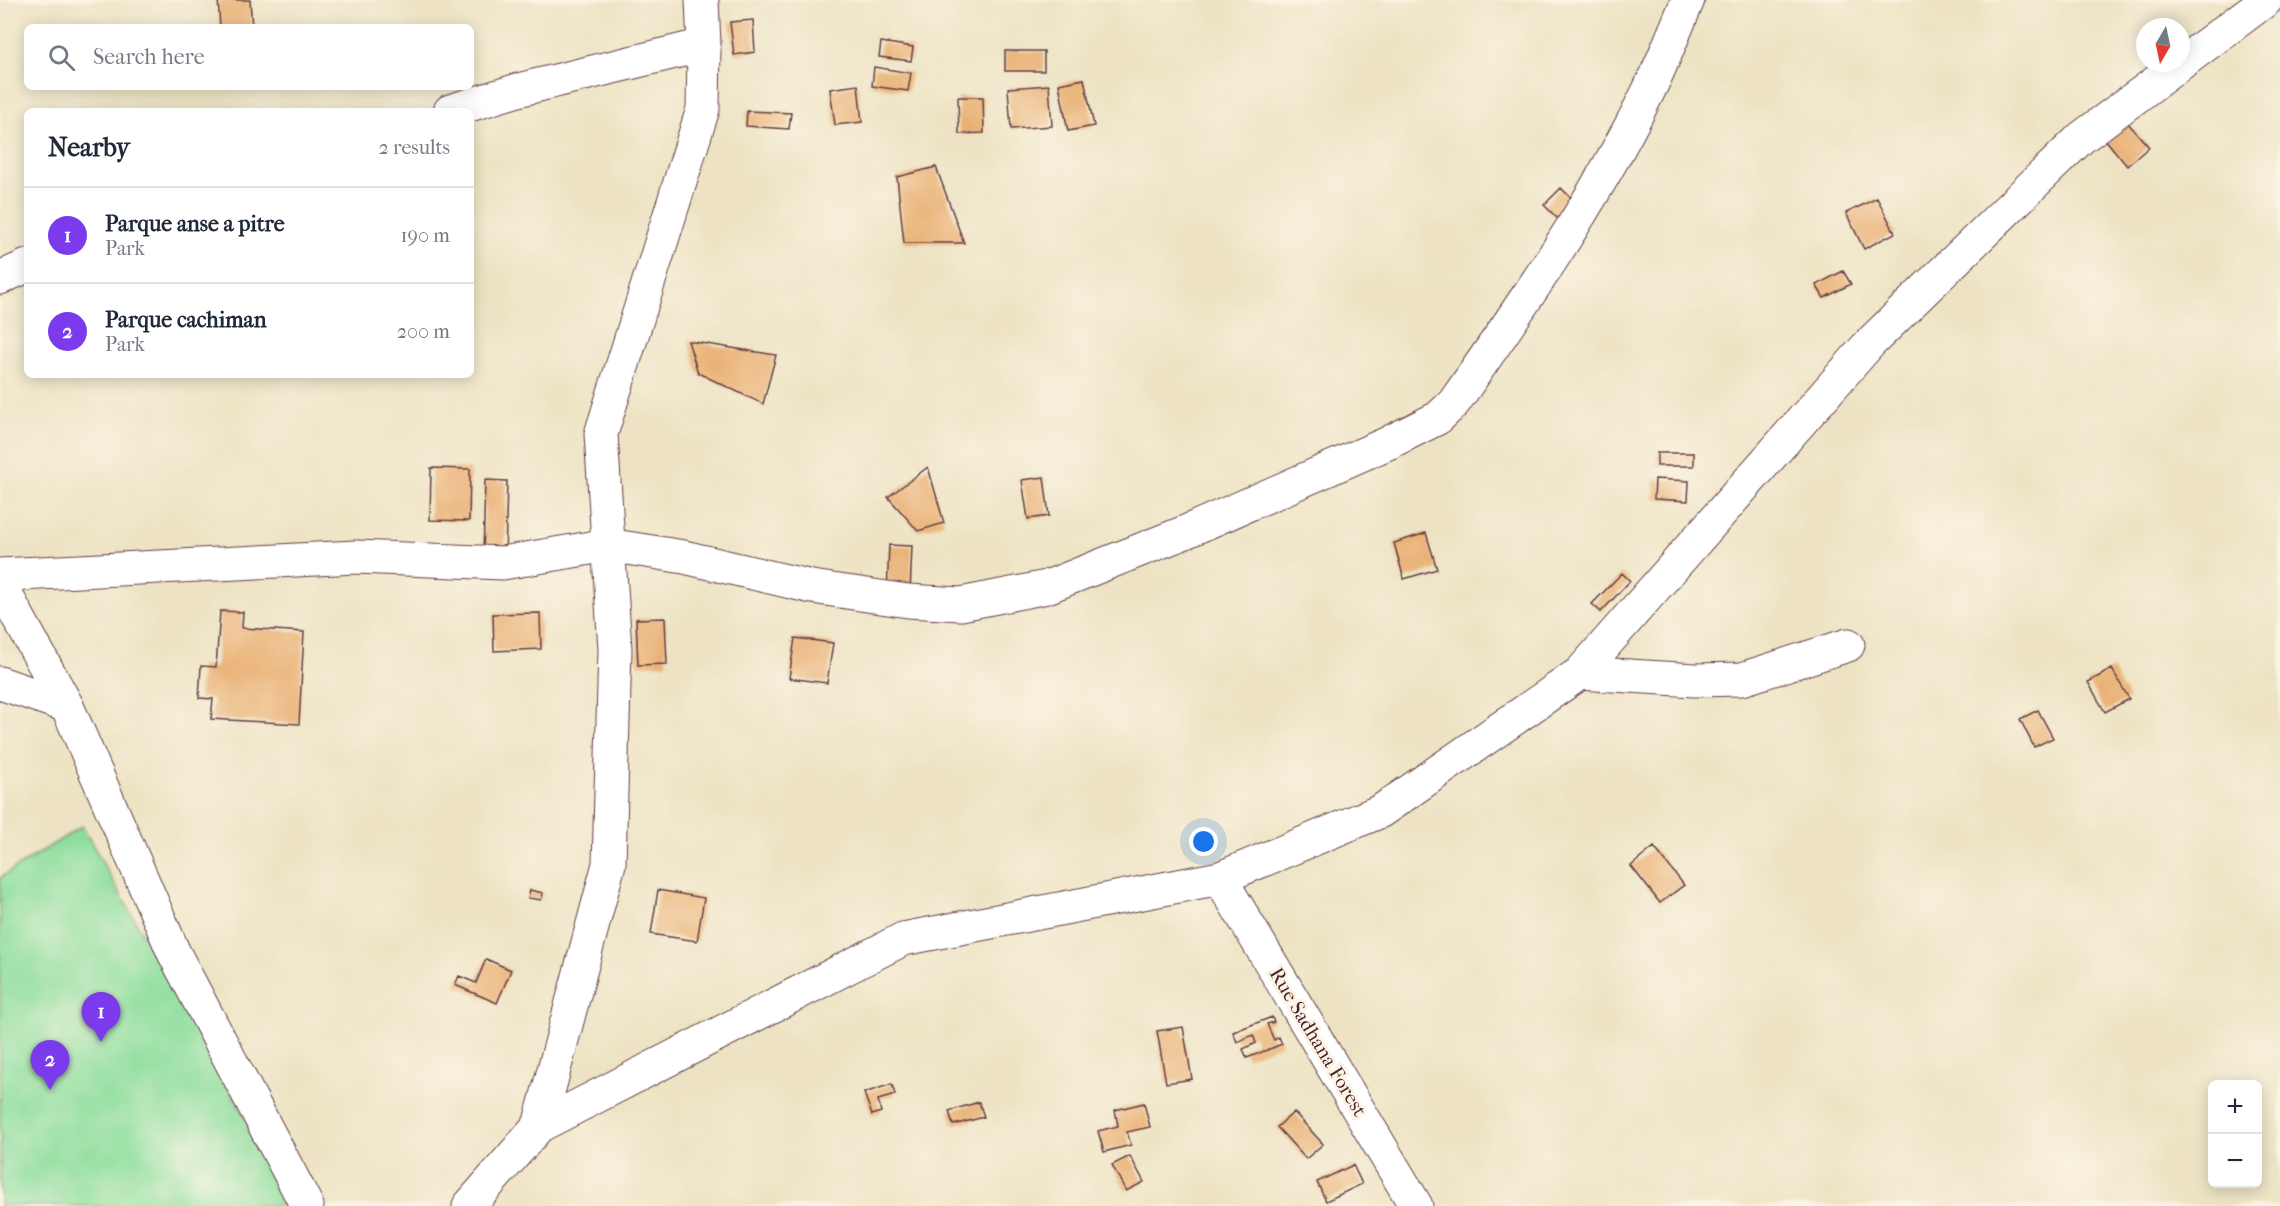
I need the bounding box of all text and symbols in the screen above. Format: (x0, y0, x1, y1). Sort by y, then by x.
north arrow (2136, 18, 2190, 72)
search box (24, 24, 474, 90)
icon: search (45, 41, 78, 74)
text: Search here (93, 44, 205, 70)
text: Nearby (48, 132, 130, 163)
text: 2 results (379, 136, 450, 159)
text: Parque anse a pitre (105, 211, 285, 237)
text: 1 (64, 224, 71, 247)
text: 190 m (400, 224, 450, 247)
text: Park (105, 237, 145, 260)
text: Parque cachiman (105, 307, 266, 333)
text: 2 (62, 320, 73, 343)
text: 200 m (397, 320, 450, 343)
text: Park (105, 333, 145, 356)
your location (1189, 827, 1218, 856)
street label: Rue Sadhana Forest (1265, 964, 1371, 1120)
pin: 1 (82, 992, 120, 1042)
pin: 2 (31, 1040, 70, 1090)
map controls (2208, 1080, 2262, 1188)
button: + (2208, 1080, 2262, 1134)
button: − (2208, 1134, 2262, 1188)

